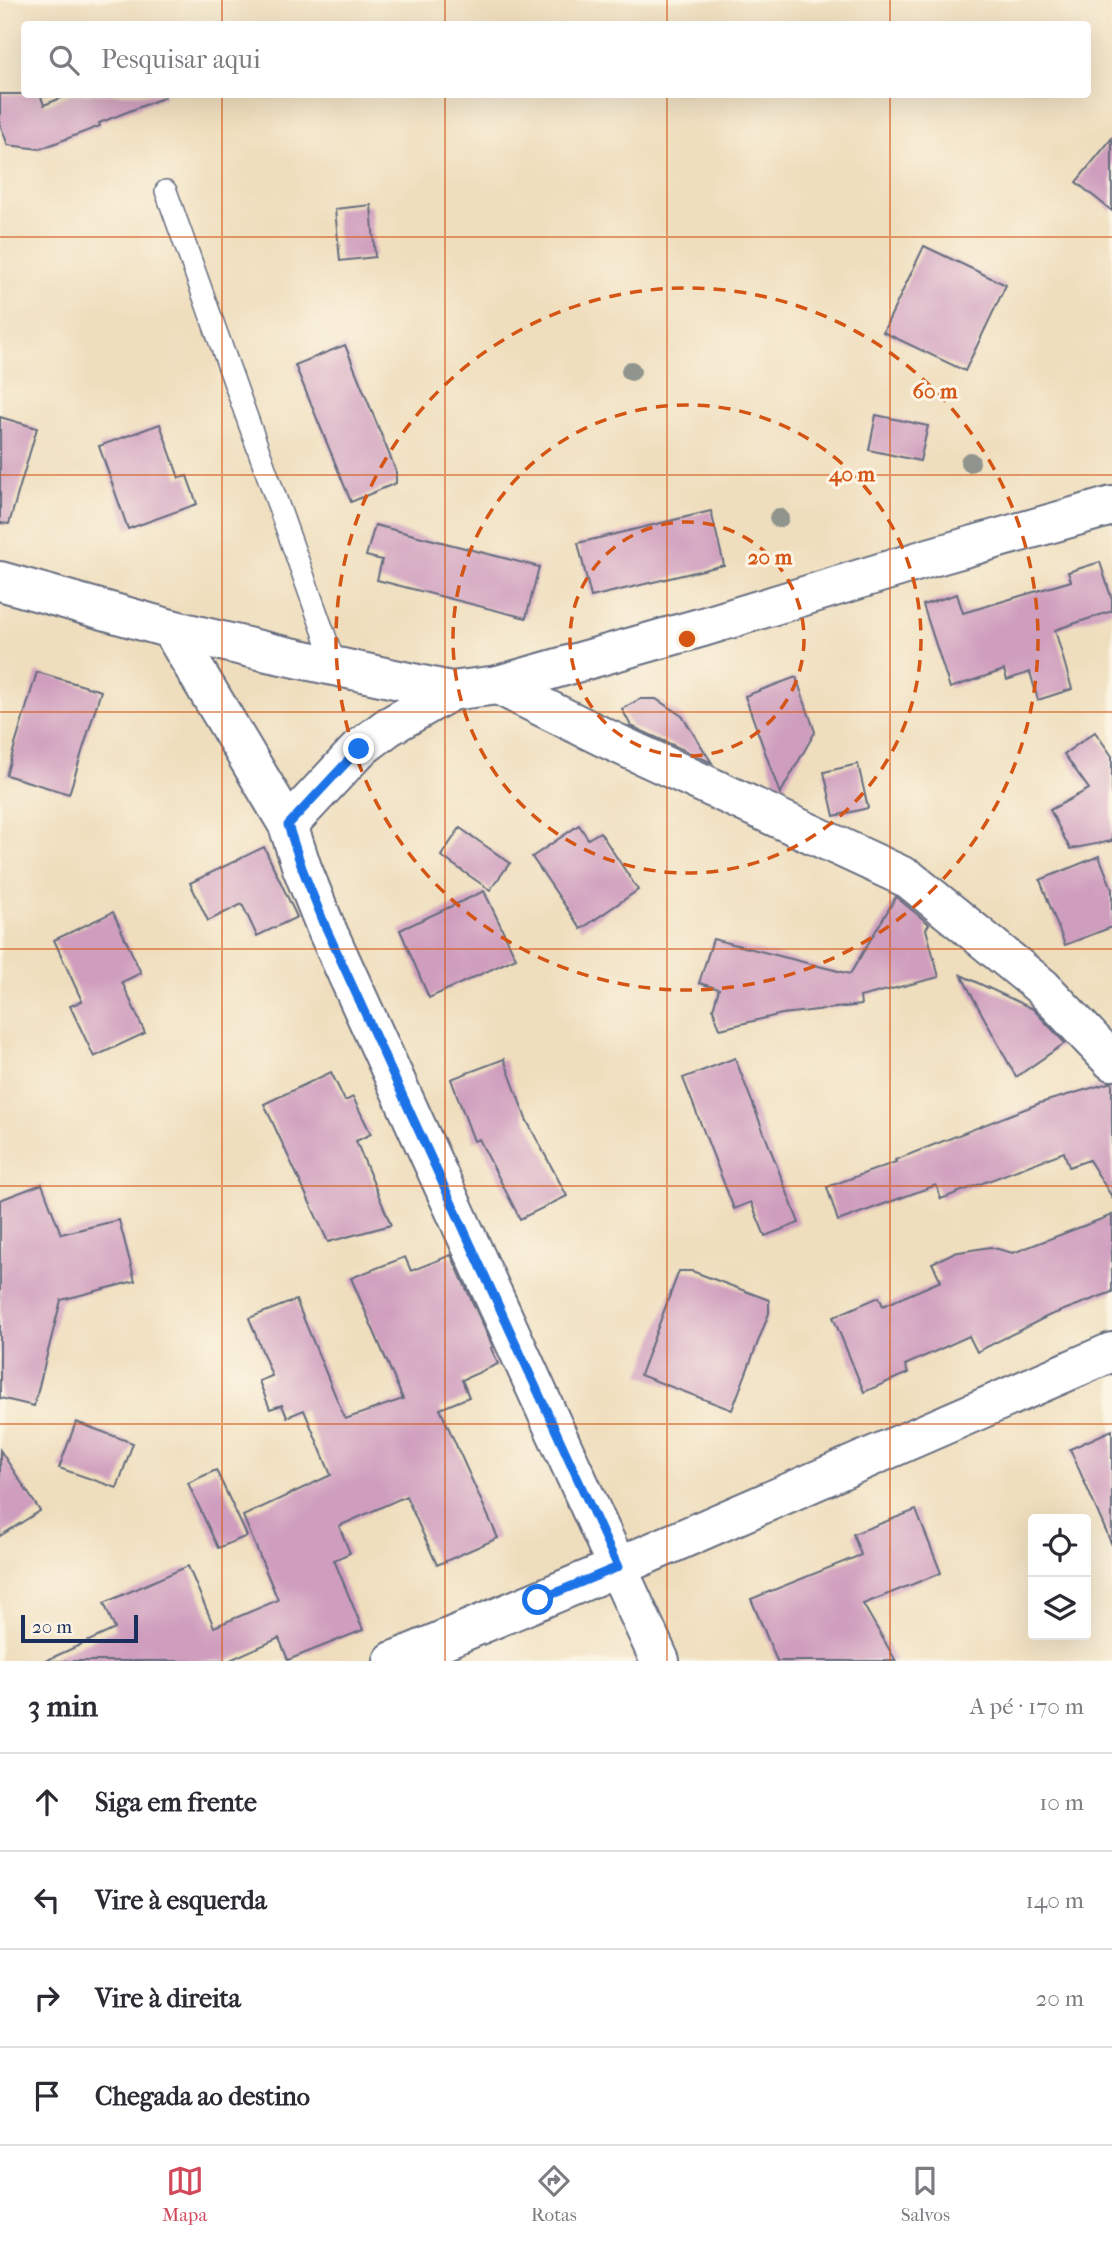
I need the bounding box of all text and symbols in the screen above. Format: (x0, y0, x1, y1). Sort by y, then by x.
search box (21, 21, 1091, 98)
icon: search (45, 41, 83, 79)
text: Pesquisar aqui (101, 44, 261, 75)
text: 60 m (913, 379, 958, 403)
text: 40 m (828, 462, 876, 487)
text: 20 m (748, 545, 793, 569)
centre of rings (675, 627, 699, 651)
route end (343, 733, 374, 764)
map controls (1028, 1514, 1091, 1640)
button: locate (1028, 1514, 1091, 1577)
button: layers (1028, 1577, 1091, 1640)
route start (522, 1584, 553, 1615)
scale bar (21, 1612, 138, 1644)
text: 20 m (32, 1616, 72, 1638)
text: 3 min (28, 1689, 98, 1724)
text: A pé · 170 m (970, 1693, 1084, 1720)
icon: ahead (28, 1783, 66, 1821)
text: Siga em frente (95, 1787, 257, 1818)
text: 10 m (1039, 1789, 1084, 1816)
icon: left (28, 1881, 66, 1919)
text: Vire à esquerda (95, 1885, 267, 1916)
text: 140 m (1025, 1887, 1084, 1914)
icon: right (28, 1979, 66, 2017)
text: Vire à direita (95, 1983, 241, 2014)
text: 20 m (1035, 1985, 1084, 2012)
icon: arrive (28, 2077, 66, 2115)
text: Chegada ao destino (95, 2081, 310, 2112)
tab: Mapa (162, 2162, 207, 2226)
tab: Rotas (531, 2162, 577, 2226)
tab: Salvos (901, 2162, 950, 2226)

